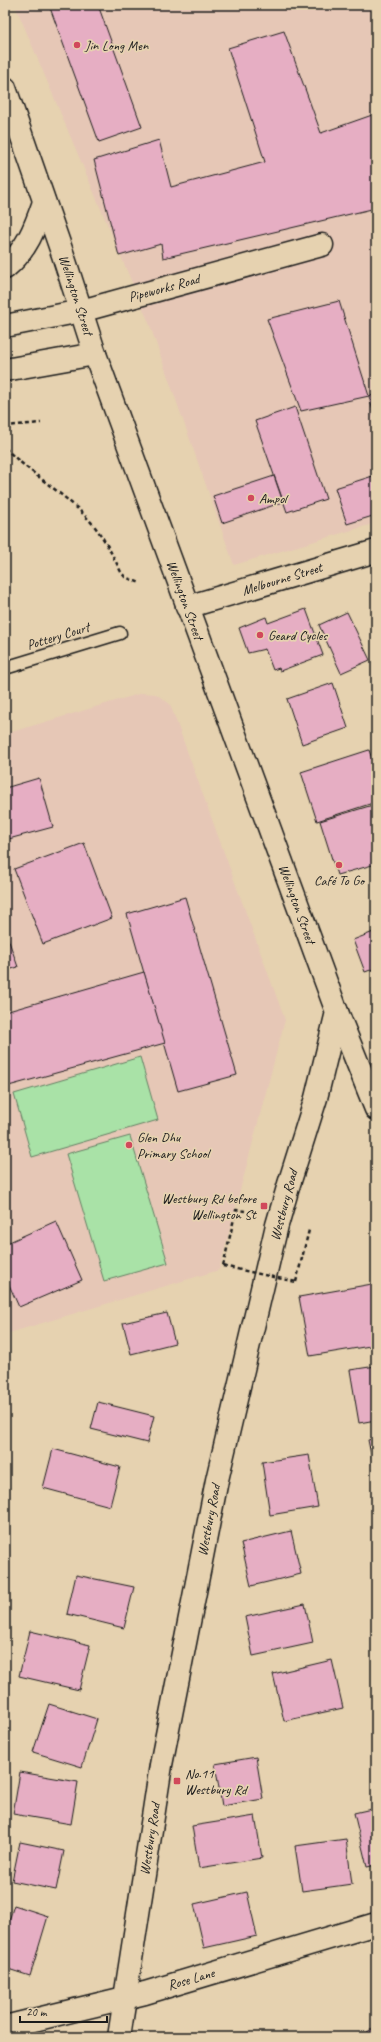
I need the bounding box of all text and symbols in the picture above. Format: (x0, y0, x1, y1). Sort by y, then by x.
place label: Jin Long Men (84, 37, 149, 54)
marker: Jin Long Men (72, 40, 82, 50)
street label: Wellington Street (55, 253, 98, 339)
street label: Pipeworks Road (127, 270, 204, 306)
place label: Ampol (259, 490, 289, 507)
marker: Ampol (246, 493, 256, 503)
street label: Wellington Street (163, 558, 208, 644)
street label: Melbourne Street (240, 558, 325, 599)
street label: Pottery Court (25, 618, 94, 654)
place label: Geard Cycles (268, 627, 328, 644)
marker: Geard Cycles (255, 630, 265, 640)
marker: Café To Go (334, 860, 344, 870)
street label: Wellington Street (275, 862, 320, 948)
place label: Café To Go (314, 872, 366, 889)
place label: Glen Dhu Primary School (137, 1129, 212, 1162)
marker: Glen Dhu Primary School (124, 1140, 134, 1150)
street label: Westbury Road (266, 1165, 302, 1242)
place label: Westbury Rd before Wellington St (162, 1190, 257, 1223)
marker: Westbury Rd before Wellington St (259, 1201, 269, 1211)
street label: Westbury Road (194, 1480, 225, 1557)
place label: No.11 Westbury Rd (185, 1765, 249, 1798)
marker: No.11 Westbury Rd (172, 1776, 182, 1786)
street label: Westbury Road (136, 1799, 164, 1876)
street label: Rose Lane (166, 1964, 218, 1994)
scale bar (20, 1998, 107, 2024)
text: 20 m (26, 2004, 48, 2020)

